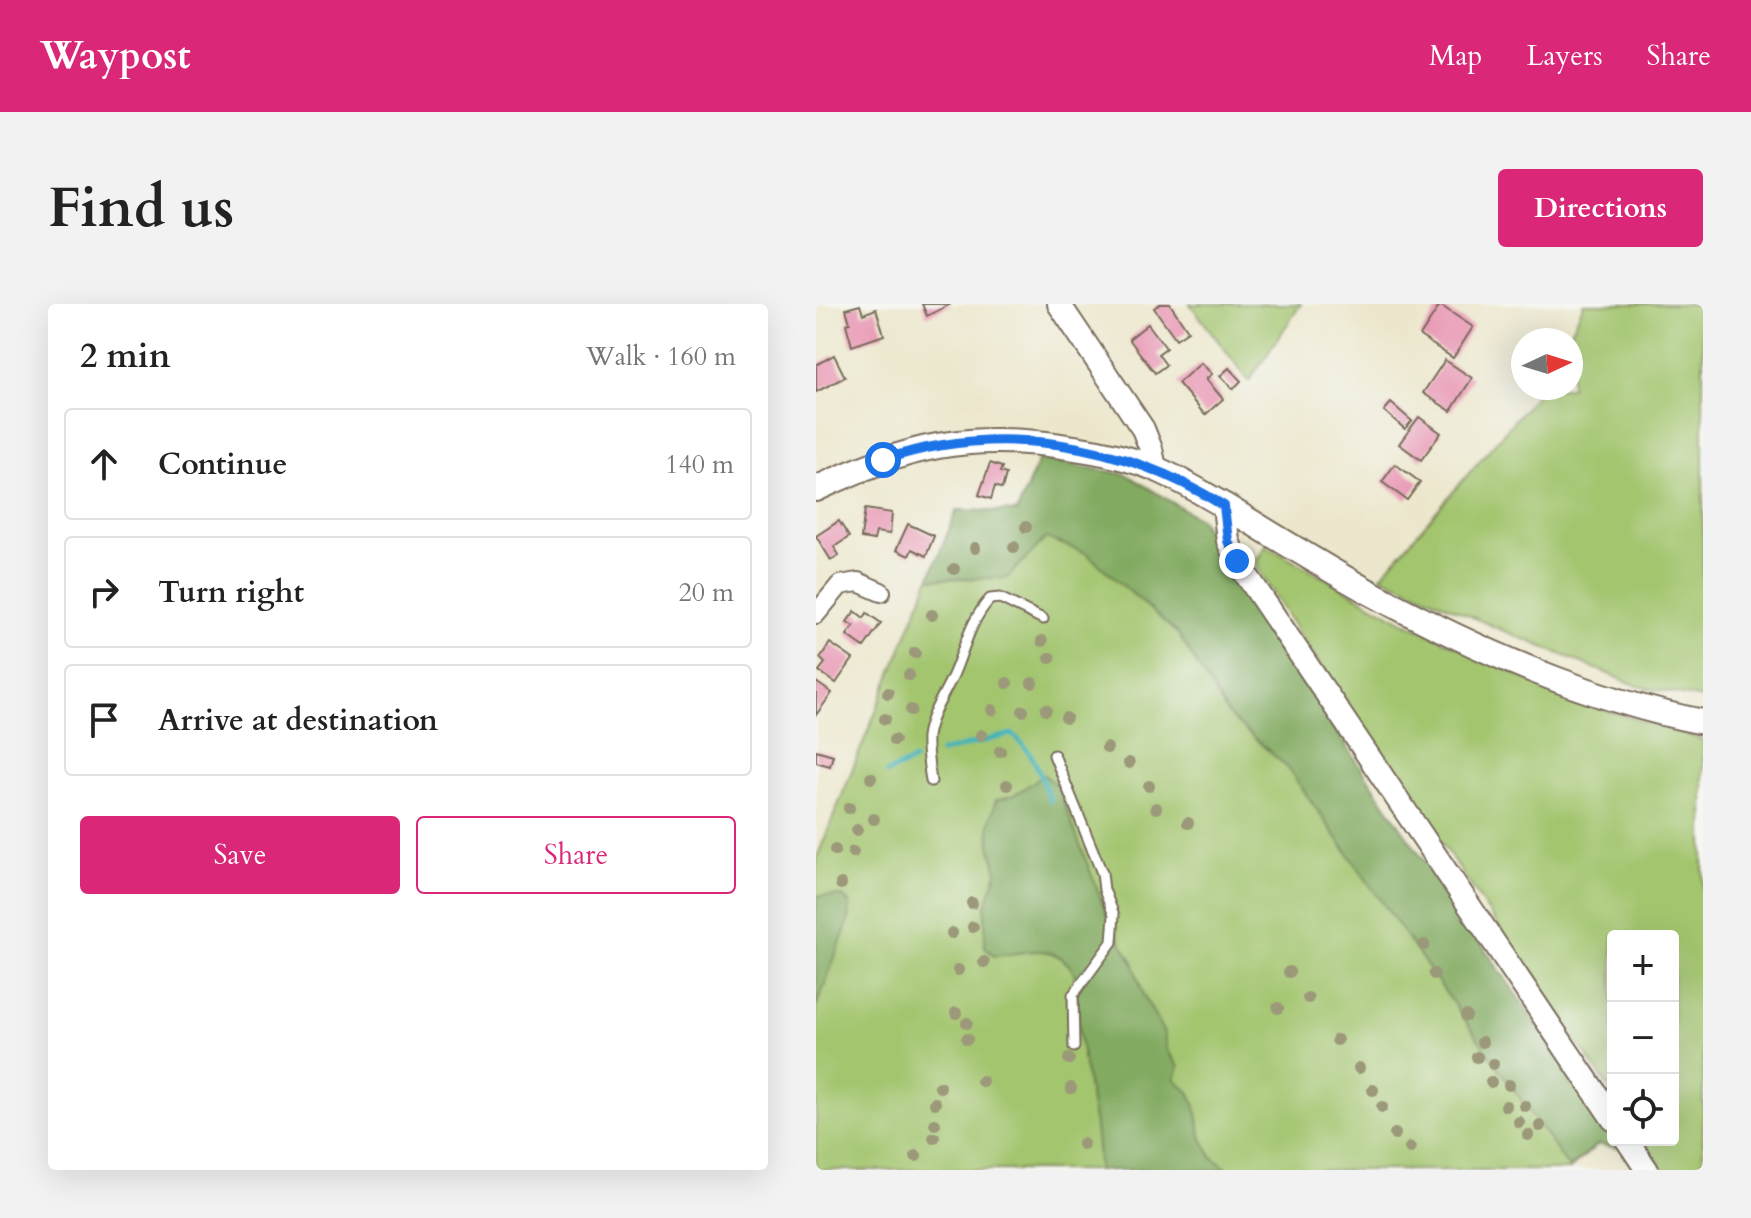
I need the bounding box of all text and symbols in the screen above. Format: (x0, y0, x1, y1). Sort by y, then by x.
text: Waypost (40, 30, 191, 82)
text: Map (1429, 37, 1482, 75)
text: Layers (1526, 37, 1603, 75)
text: Share (1647, 37, 1711, 75)
button: Directions (1498, 169, 1703, 247)
text: Find us (48, 171, 234, 246)
north arrow (1511, 328, 1583, 400)
text: 2 min (80, 333, 171, 379)
text: Walk · 160 m (586, 339, 736, 374)
icon: ahead (82, 442, 126, 486)
route start (865, 442, 901, 478)
text: Continue (158, 444, 287, 485)
text: 140 m (665, 447, 734, 482)
route end (1219, 543, 1255, 579)
icon: right (82, 570, 126, 614)
text: Turn right (158, 572, 304, 613)
text: 20 m (678, 575, 734, 610)
icon: arrive (82, 698, 126, 742)
text: Arrive at destination (158, 700, 438, 741)
button: Save (80, 816, 400, 894)
button: Share (416, 816, 736, 894)
map controls (1607, 930, 1679, 1146)
button: + (1607, 930, 1679, 1002)
button: − (1607, 1002, 1679, 1074)
button: locate (1607, 1074, 1679, 1146)

